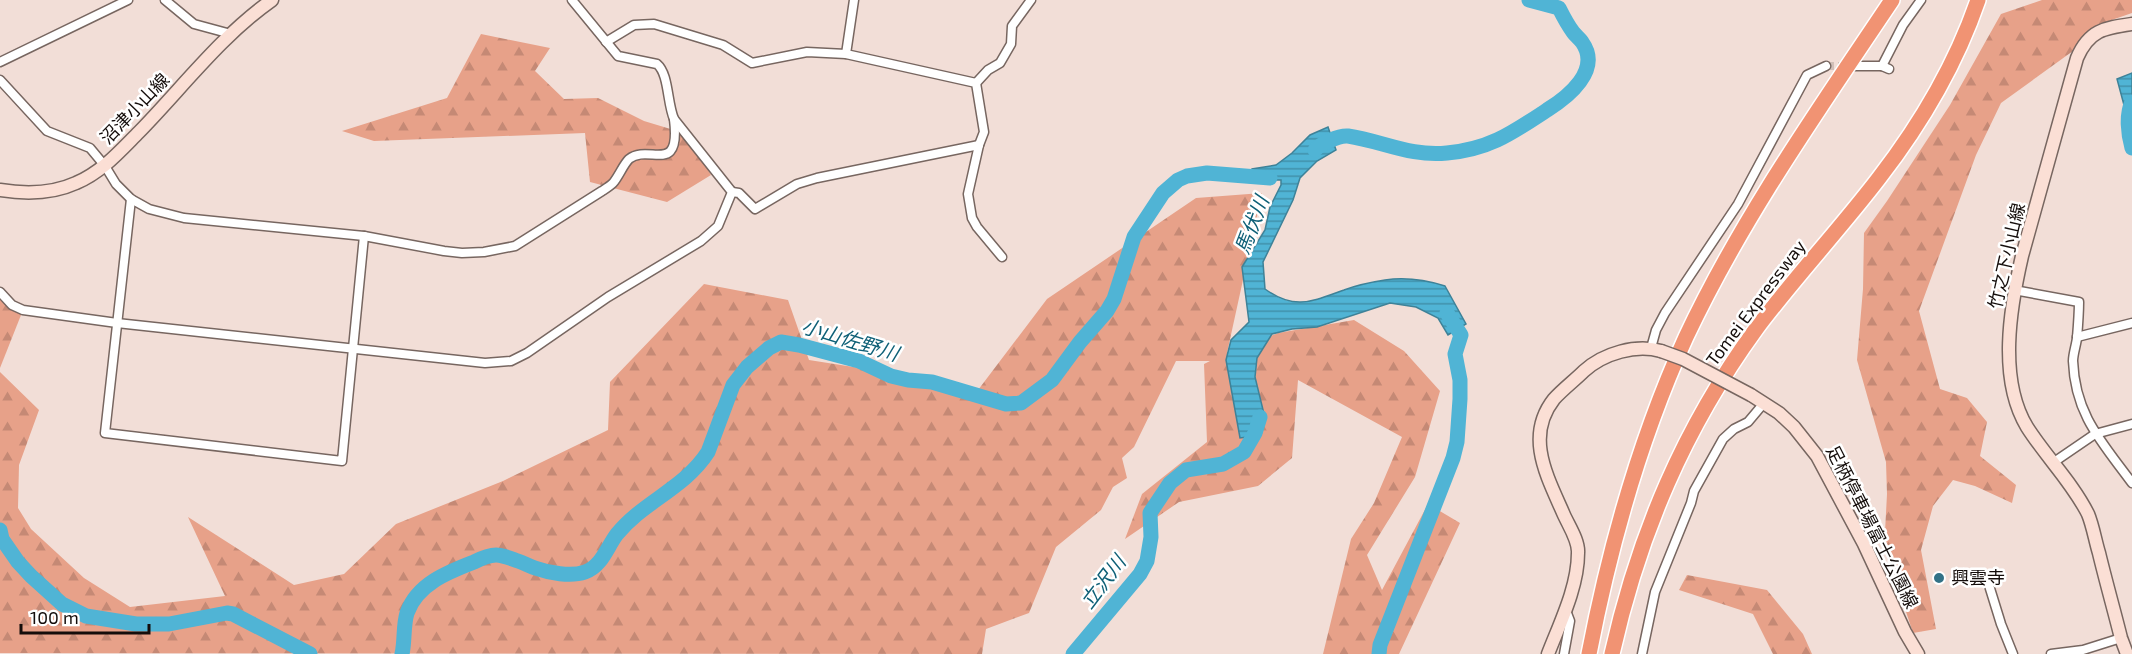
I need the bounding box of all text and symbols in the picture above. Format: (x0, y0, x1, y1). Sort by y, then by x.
street label: 沼津小山線 (95, 68, 173, 148)
water label: 馬伏川 (1229, 190, 1274, 257)
street label: 竹之下小山線 (1983, 201, 2029, 311)
street label: Tomei Expressway (1701, 235, 1810, 370)
water label: 小山佐野川 (799, 313, 904, 366)
street label: 足柄停車場富士公園線 (1822, 441, 1924, 612)
water label: 立沢川 (1075, 549, 1131, 613)
place label: 興雲寺 (1951, 566, 2005, 588)
marker: 興雲寺 (1932, 571, 1946, 585)
scale bar (21, 597, 148, 635)
text: 100 m (30, 606, 79, 628)

